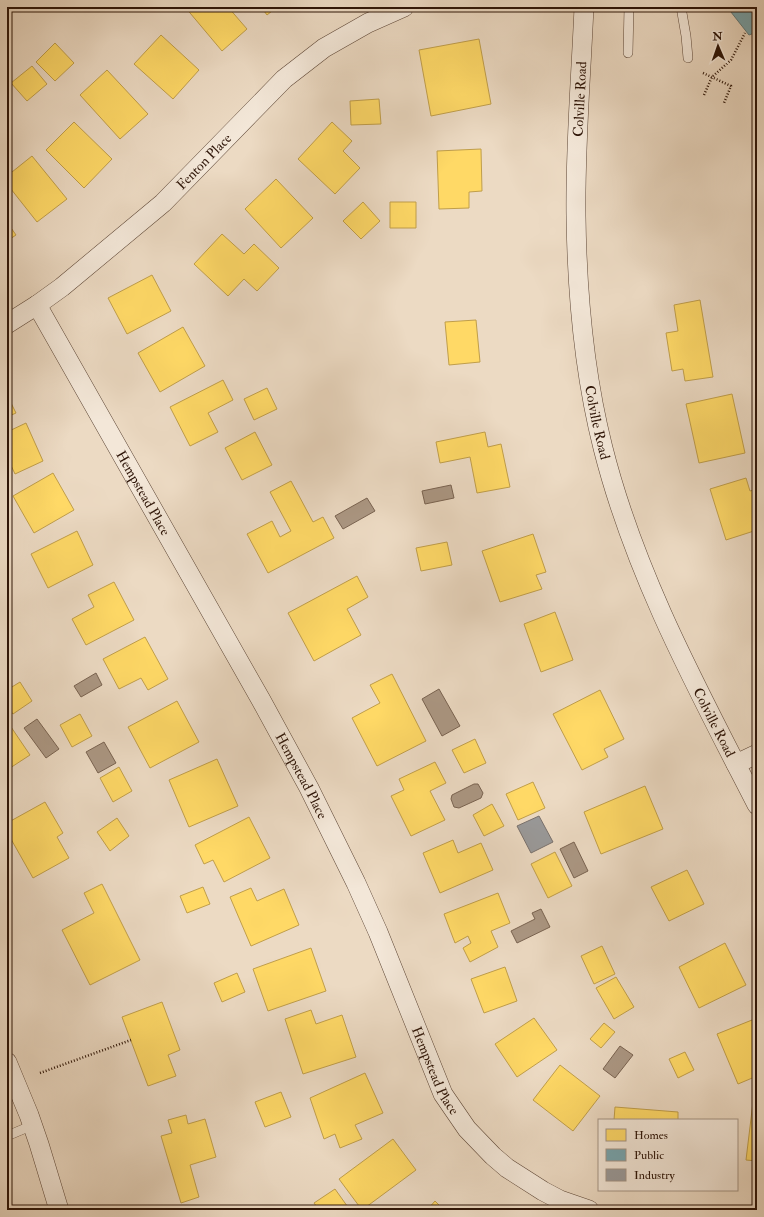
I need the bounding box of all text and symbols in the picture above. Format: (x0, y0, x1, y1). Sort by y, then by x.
north arrow (698, 26, 738, 66)
text: N (712, 30, 724, 43)
street label: Colville Road (570, 61, 590, 137)
street label: Fenton Place (173, 129, 235, 193)
street label: Colville Road (582, 384, 614, 461)
street label: Hempstead Place (113, 447, 174, 539)
street label: Colville Road (690, 685, 739, 760)
street label: Hempstead Place (272, 730, 331, 822)
street label: Hempstead Place (408, 1024, 463, 1118)
legend (598, 1119, 738, 1191)
text: Homes (634, 1128, 668, 1143)
text: Public (634, 1148, 664, 1163)
text: Industry (634, 1168, 676, 1183)

